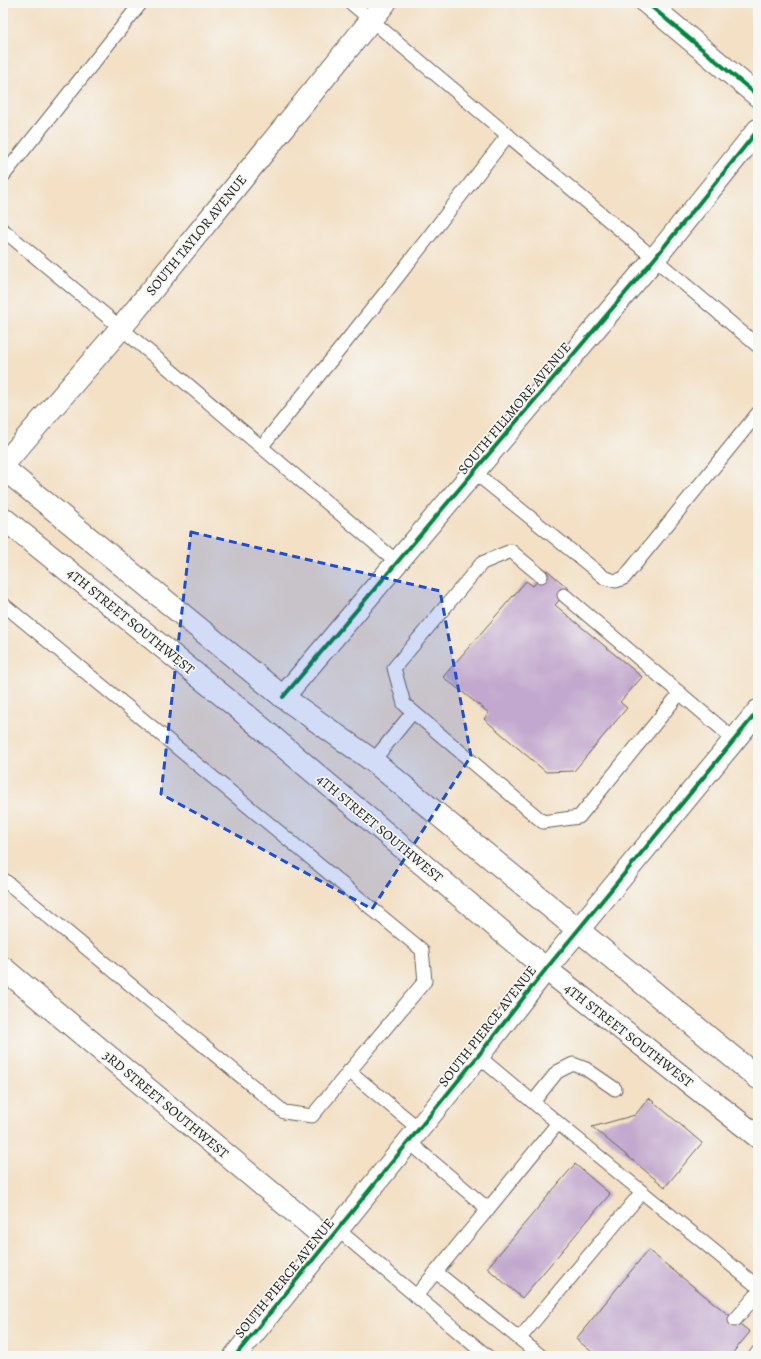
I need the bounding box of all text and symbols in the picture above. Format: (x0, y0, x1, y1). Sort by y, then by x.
street label: SOUTH TAYLOR AVENUE (142, 171, 251, 300)
street label: SOUTH FILLMORE AVENUE (453, 338, 575, 478)
street label: 4TH STREET SOUTHWEST (63, 564, 199, 679)
street label: 4TH STREET SOUTHWEST (313, 770, 447, 887)
street label: SOUTH PIERCE AVENUE (434, 962, 541, 1091)
street label: 4TH STREET SOUTHWEST (560, 979, 698, 1092)
street label: 3RD STREET SOUTHWEST (99, 1046, 233, 1163)
street label: SOUTH PIERCE AVENUE (230, 1214, 339, 1342)

